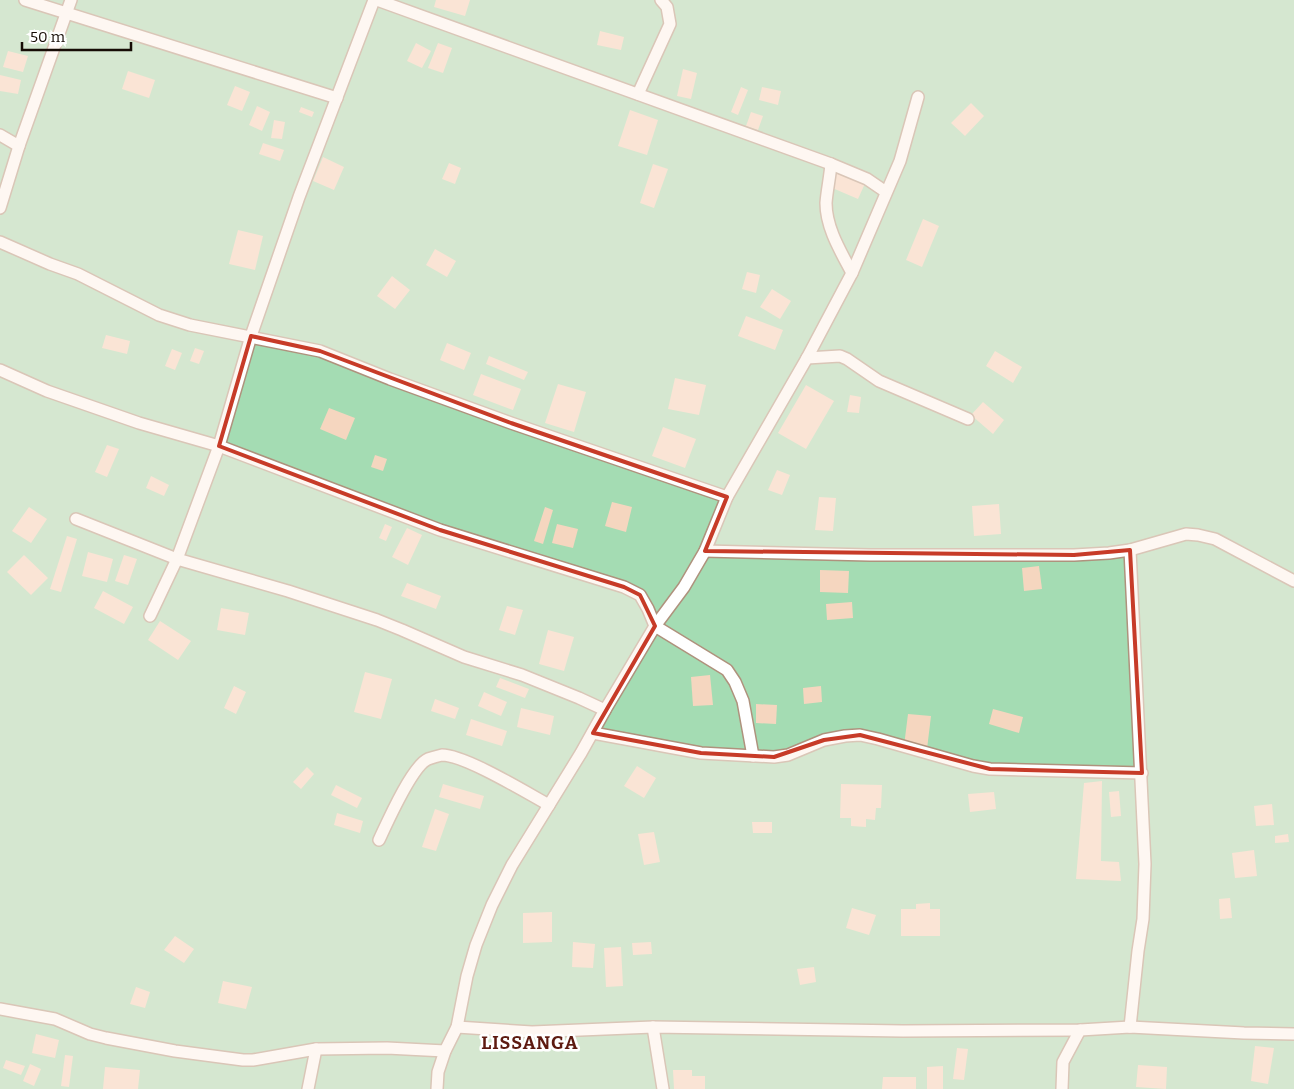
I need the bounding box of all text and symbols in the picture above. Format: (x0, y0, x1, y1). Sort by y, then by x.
scale bar (22, 20, 131, 52)
text: 50 m (30, 28, 66, 46)
district label: LISSANGA (481, 1032, 579, 1054)

